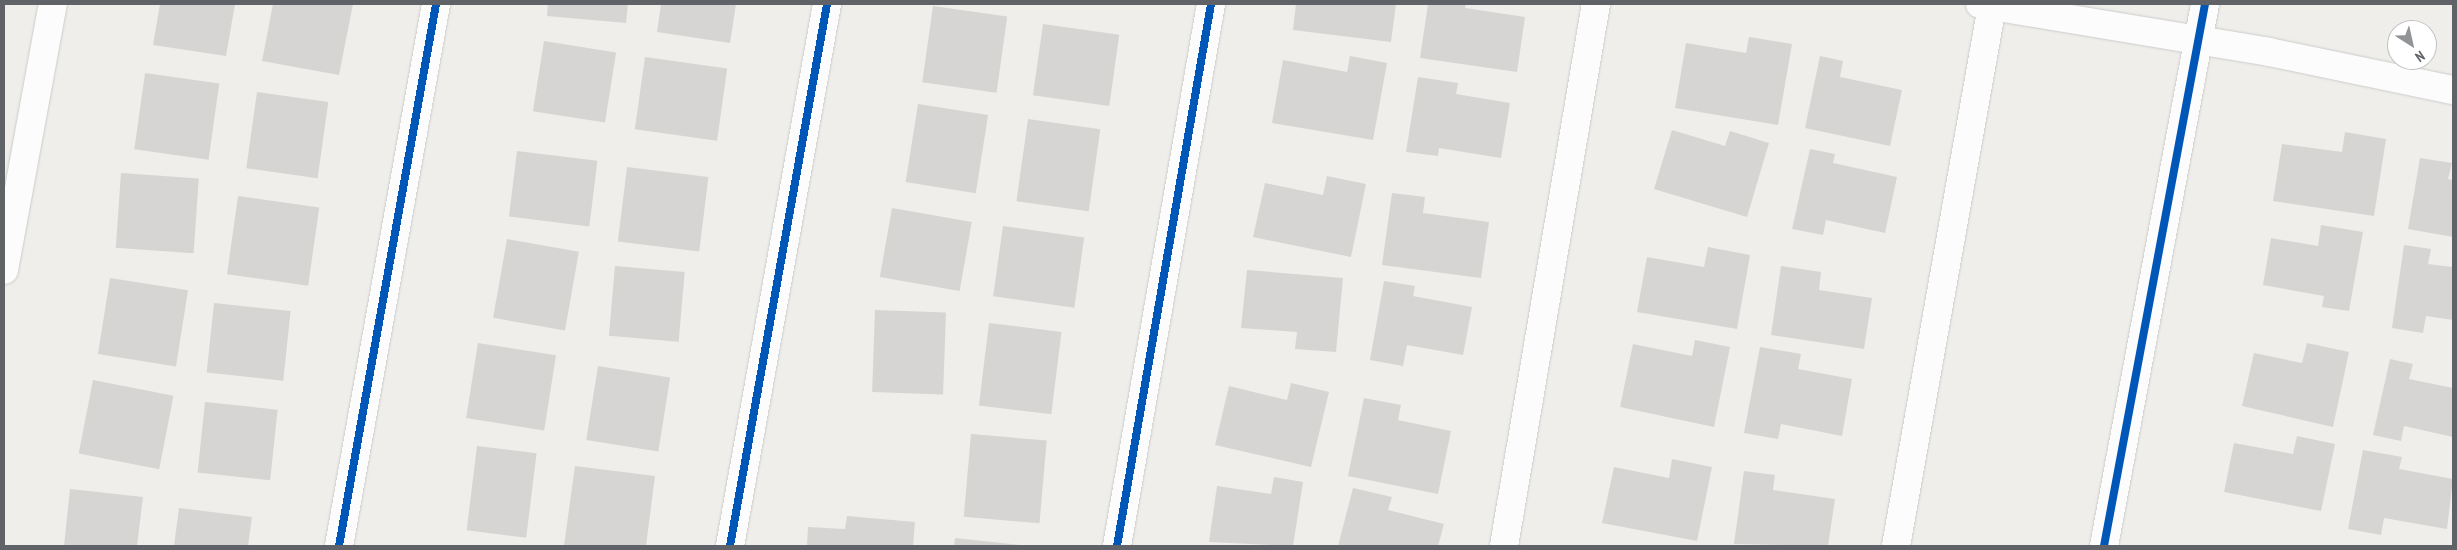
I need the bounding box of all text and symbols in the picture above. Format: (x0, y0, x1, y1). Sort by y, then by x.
north arrow (2387, 20, 2437, 70)
text: N (2412, 47, 2428, 66)

